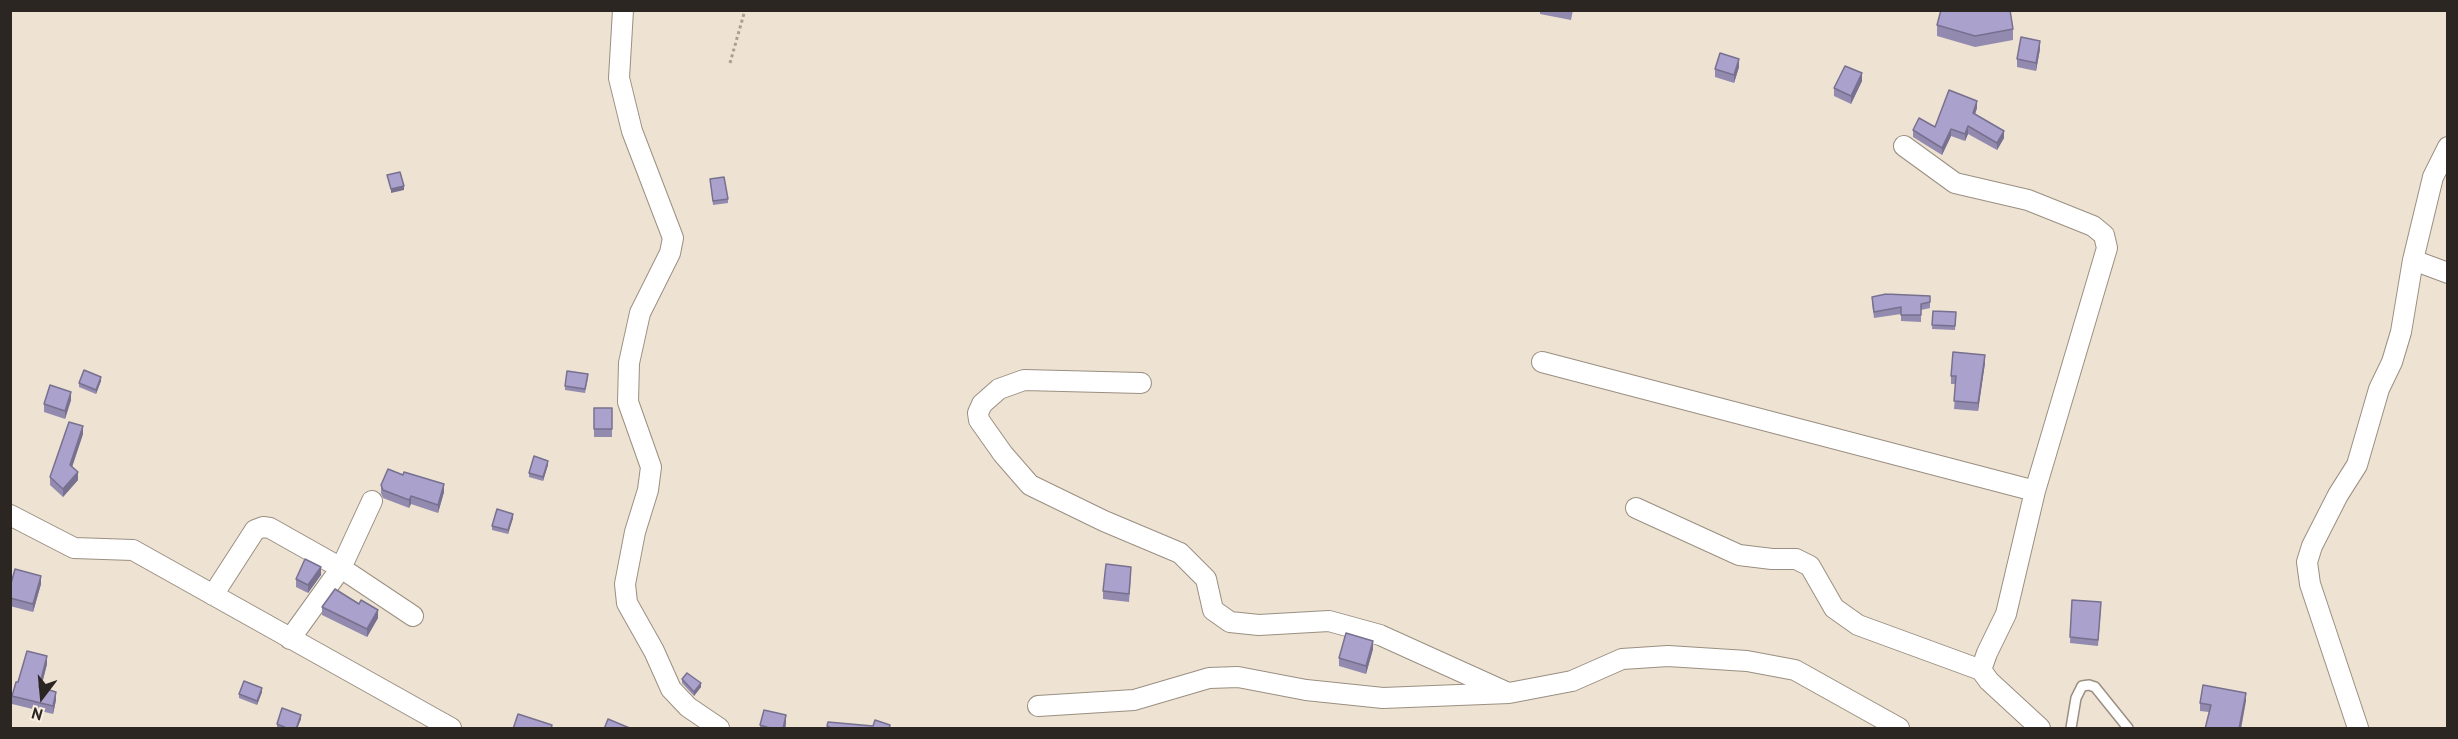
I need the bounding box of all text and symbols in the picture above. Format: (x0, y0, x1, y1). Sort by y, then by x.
north arrow (12, 667, 72, 727)
text: N (29, 703, 45, 725)

